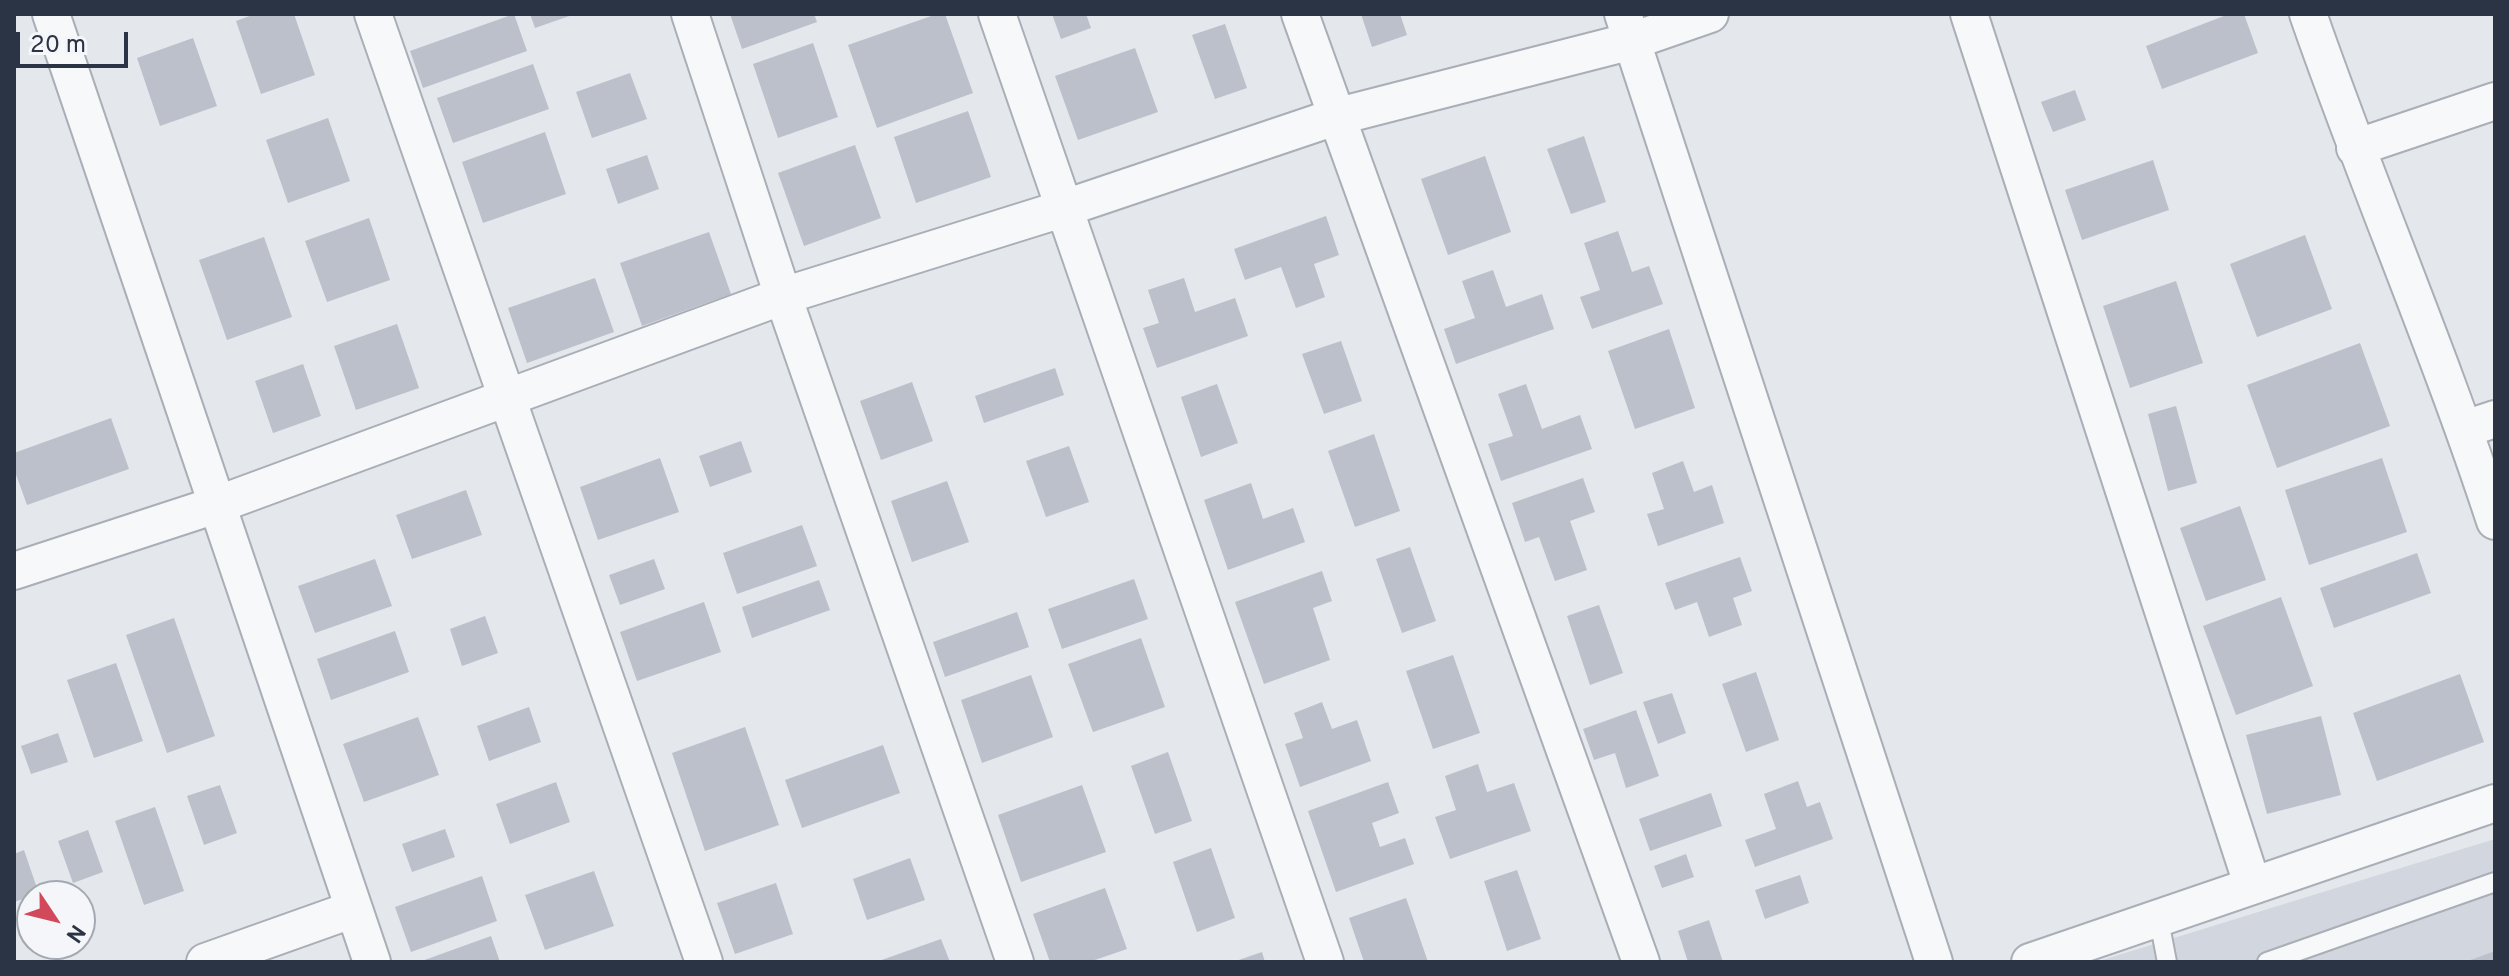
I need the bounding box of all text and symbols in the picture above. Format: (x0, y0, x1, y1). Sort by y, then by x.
scale bar (20, 16, 132, 66)
text: 20 m (30, 31, 86, 61)
north arrow (16, 880, 96, 960)
text: N (59, 919, 90, 947)

